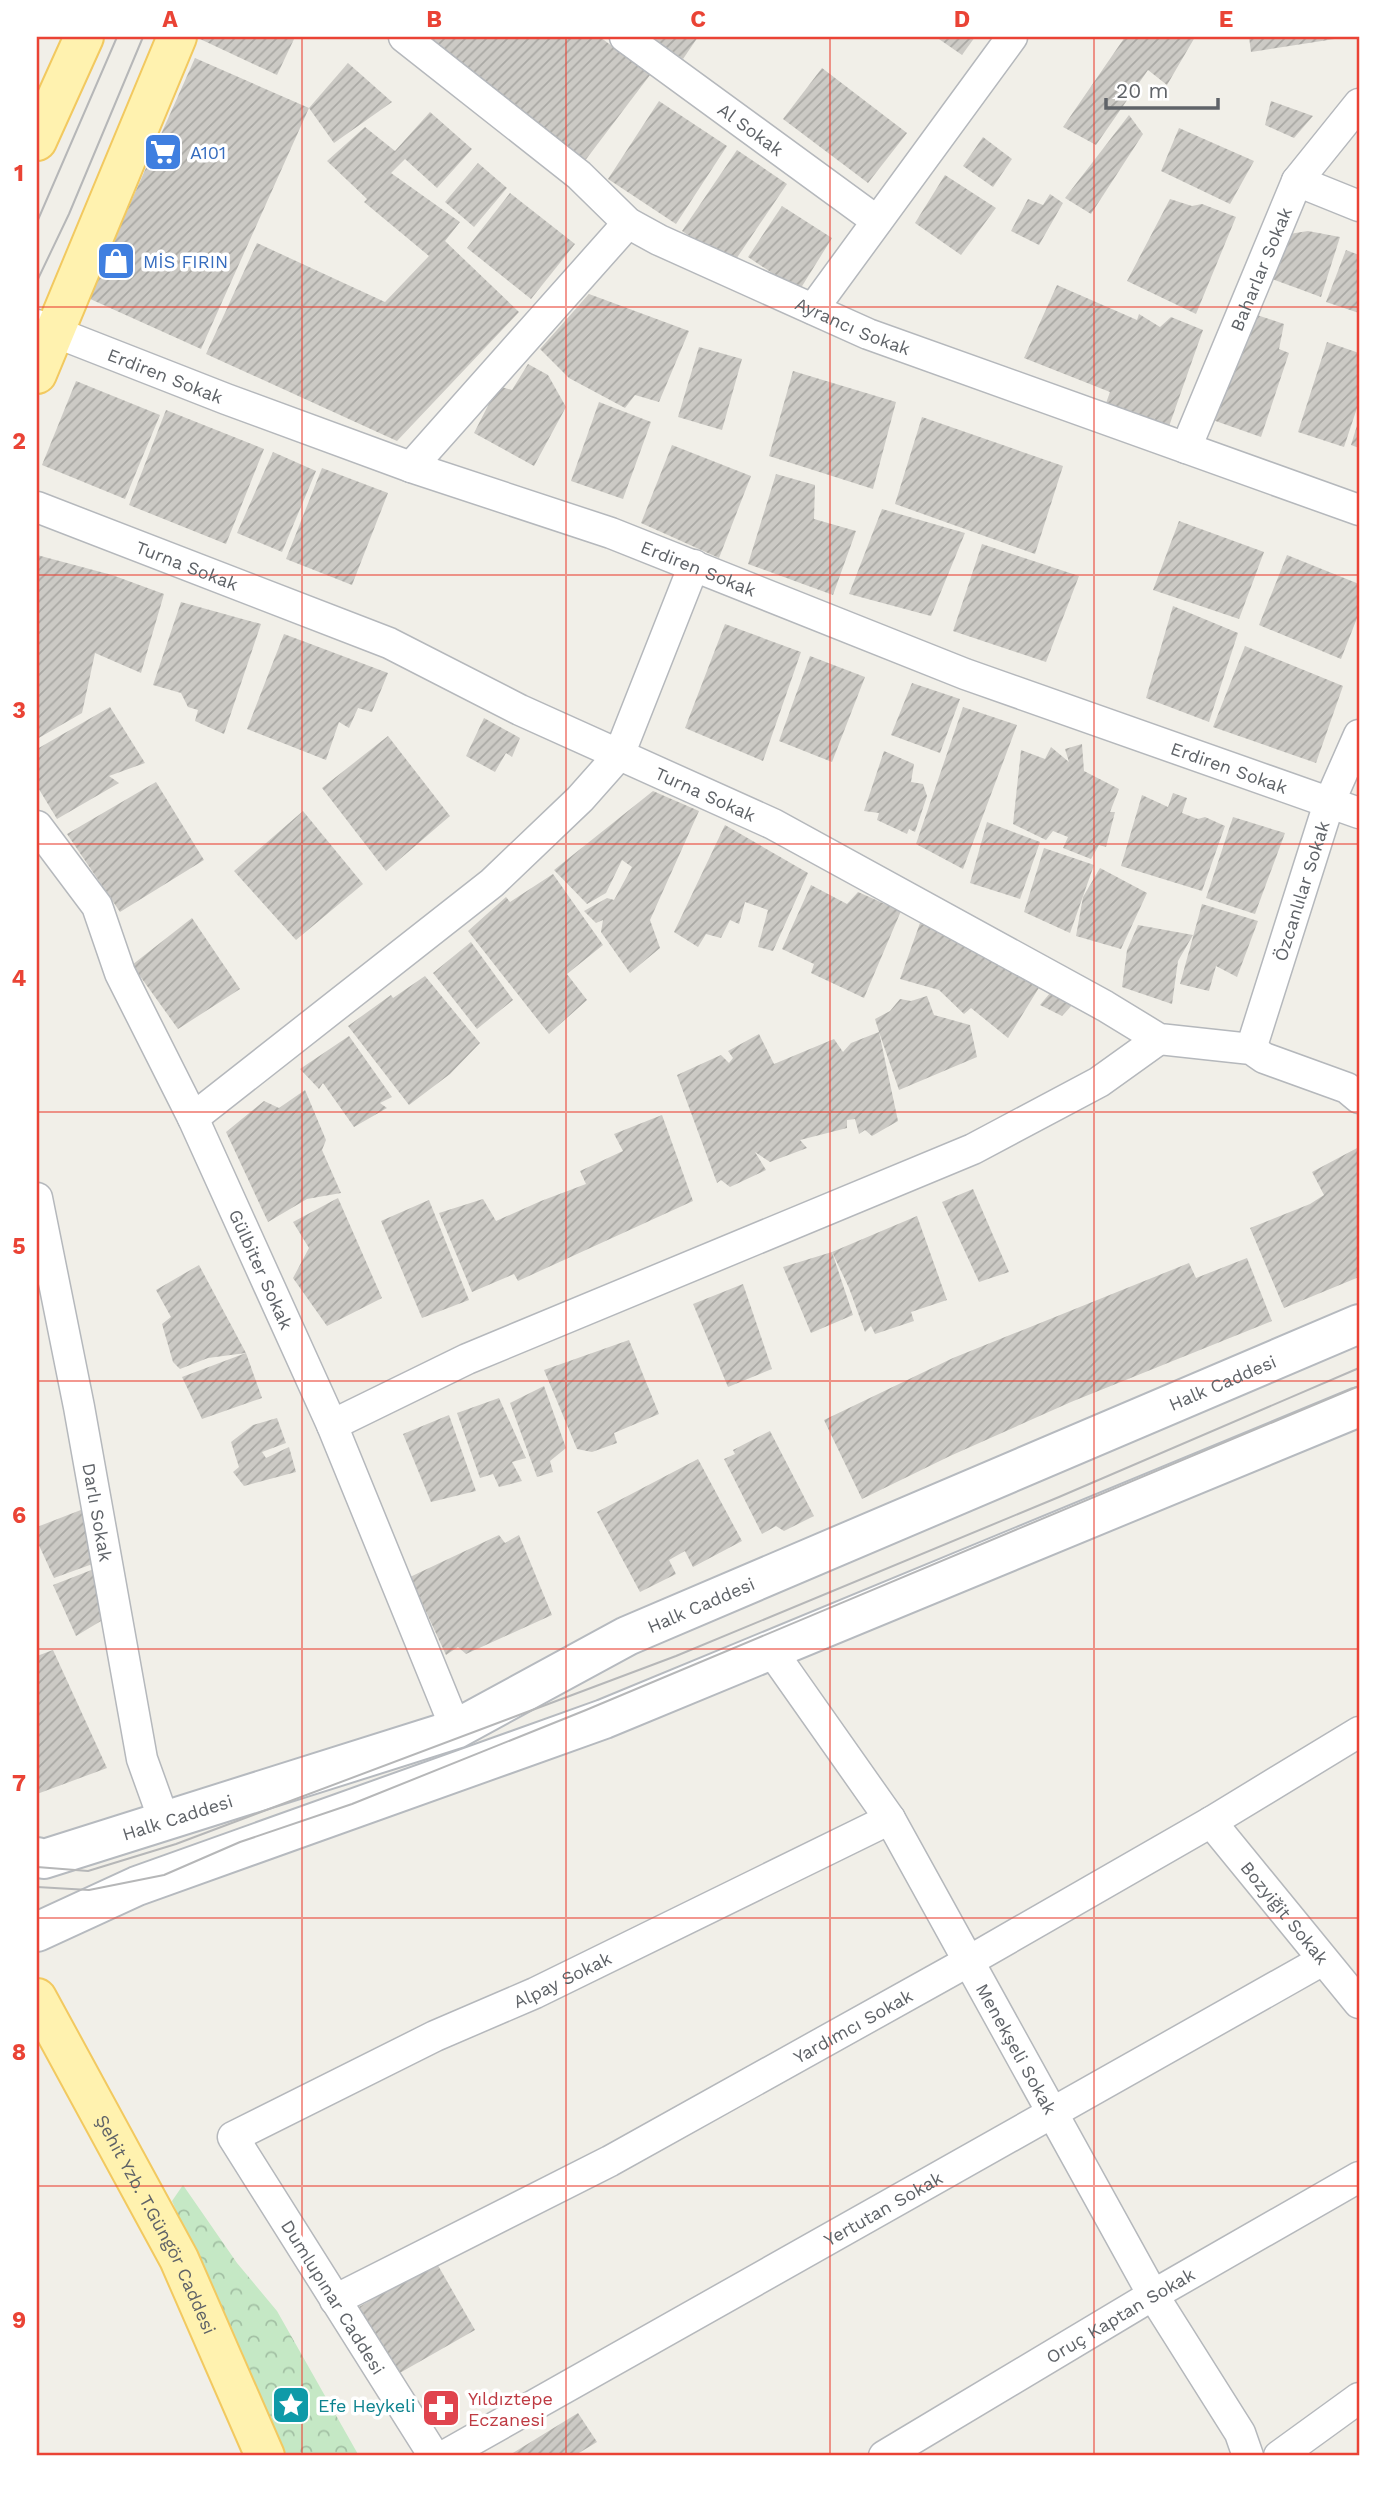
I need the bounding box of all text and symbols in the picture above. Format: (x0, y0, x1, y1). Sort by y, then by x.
text: A (162, 6, 178, 33)
text: B (426, 6, 442, 33)
text: C (690, 6, 706, 33)
text: D (954, 6, 970, 33)
text: E (1219, 6, 1233, 33)
scale bar (1106, 66, 1218, 110)
text: 20 m (1116, 78, 1168, 103)
street label: Al Sokak (714, 98, 788, 160)
supermarket icon: A101 (142, 131, 184, 173)
place label: A101 (190, 142, 226, 163)
text: 1 (14, 160, 24, 187)
street label: Baharlar Sokak (1225, 204, 1296, 334)
shop icon: MİS FIRIN (95, 240, 137, 282)
place label: MİS FIRIN (143, 251, 228, 272)
street label: Ayrancı Sokak (792, 292, 913, 359)
street label: Erdiren Sokak (105, 343, 226, 407)
text: 2 (12, 428, 26, 455)
street label: Turna Sokak (133, 536, 241, 594)
street label: Erdiren Sokak (638, 536, 759, 600)
text: 3 (12, 697, 26, 724)
street label: Erdiren Sokak (1168, 737, 1290, 797)
street label: Turna Sokak (652, 762, 759, 825)
street label: Özcanlılar Sokak (1269, 818, 1333, 964)
text: 4 (12, 965, 27, 992)
street label: Gülbiter Sokak (225, 1206, 298, 1332)
text: 5 (12, 1233, 26, 1260)
street label: Halk Caddesi (1165, 1350, 1279, 1414)
street label: Darlı Sokak (79, 1461, 117, 1563)
text: 6 (12, 1502, 26, 1529)
street label: Halk Caddesi (644, 1572, 757, 1637)
text: 7 (12, 1770, 26, 1797)
street label: Halk Caddesi (119, 1790, 235, 1844)
street label: Bozyiğit Sokak (1237, 1857, 1333, 1968)
street label: Alpay Sokak (510, 1947, 614, 2012)
street label: Menekşeli Sokak (972, 1979, 1061, 2118)
street label: Yardımcı Sokak (789, 1984, 916, 2067)
text: 8 (12, 2039, 26, 2066)
street label: Şehit Yzb. T.Güngör Caddesi (92, 2111, 221, 2337)
street label: Yertutan Sokak (820, 2167, 946, 2250)
street label: Dumlupınar Caddesi (277, 2216, 389, 2378)
street label: Oruç Kaptan Sokak (1042, 2263, 1198, 2367)
text: 9 (12, 2307, 26, 2334)
place icon: Efe Heykeli (270, 2384, 312, 2426)
pharmacy icon: Yıldıztepe Eczanesi (420, 2387, 462, 2429)
place label: Yıldıztepe Eczanesi (468, 2388, 553, 2430)
place label: Efe Heykeli (318, 2395, 415, 2416)

